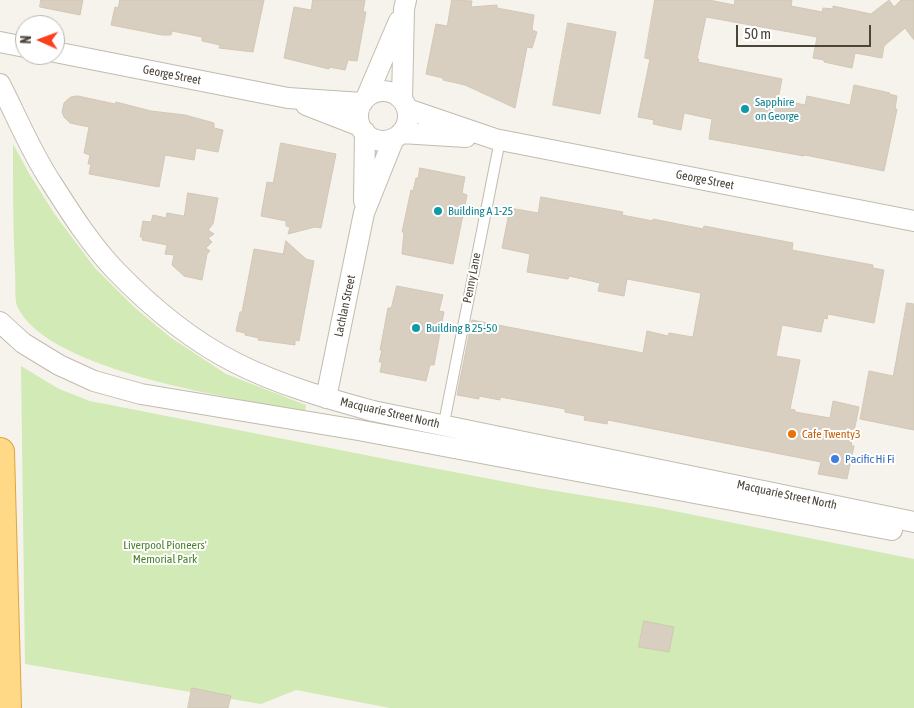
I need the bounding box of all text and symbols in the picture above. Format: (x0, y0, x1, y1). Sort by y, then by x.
north arrow (15, 15, 65, 65)
scale bar (739, 15, 874, 47)
text: 50 m (744, 25, 771, 42)
text: N (18, 35, 34, 44)
street label: George Street (142, 62, 202, 88)
place label: Sapphire on George (755, 95, 799, 123)
marker: Sapphire on George (739, 103, 751, 115)
street label: George Street (675, 167, 735, 193)
place label: Building A 1-25 (448, 204, 513, 218)
marker: Building A 1-25 (432, 205, 444, 217)
street label: Penny Lane (460, 252, 484, 304)
street label: Lachlan Street (331, 274, 359, 338)
place label: Building B 25-50 (426, 321, 497, 335)
marker: Building B 25-50 (410, 322, 422, 334)
street label: Macquarie Street North (339, 395, 441, 431)
place label: Cafe Twenty3 (802, 427, 861, 441)
marker: Cafe Twenty3 (786, 428, 798, 440)
place label: Pacific Hi Fi (845, 452, 895, 466)
marker: Pacific Hi Fi (829, 453, 841, 465)
street label: Macquarie Street North (736, 477, 838, 513)
park label: Liverpool Pioneers' Memorial Park (123, 538, 207, 566)

